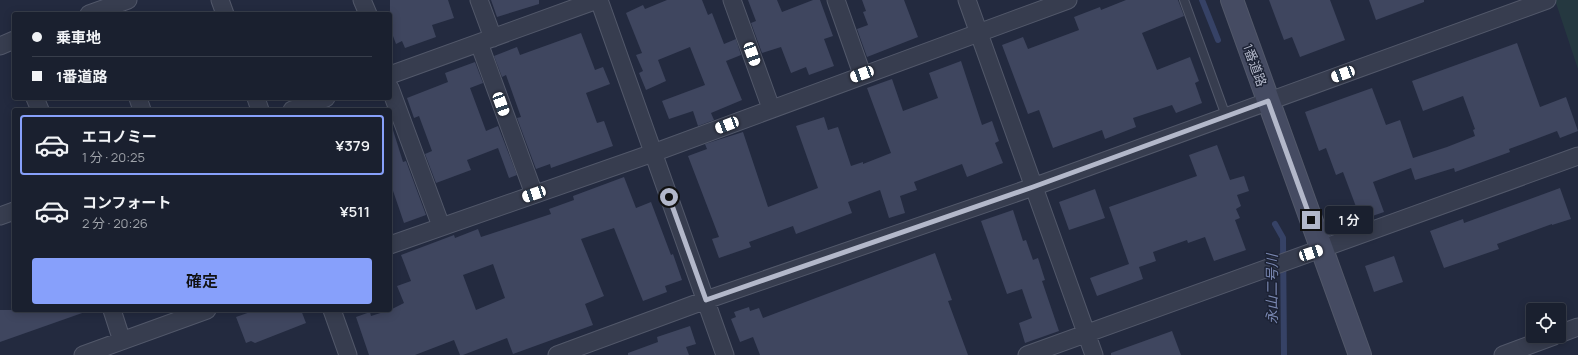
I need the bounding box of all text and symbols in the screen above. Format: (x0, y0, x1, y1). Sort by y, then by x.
text: 乗車地 (56, 27, 101, 48)
car (742, 41, 762, 67)
street label: 1番道路 (1239, 41, 1271, 89)
car (849, 64, 875, 84)
car (1330, 64, 1356, 84)
text: 1番道路 (56, 66, 108, 87)
car (491, 91, 511, 117)
car (714, 115, 740, 135)
text: エコノミー (82, 126, 157, 147)
icon: car (34, 127, 70, 163)
text: ¥379 (335, 135, 370, 156)
text: 1 分 · 20:25 (82, 148, 145, 166)
car (521, 184, 547, 204)
route start (660, 188, 678, 206)
text: コンフォート (82, 192, 172, 213)
icon: car (34, 193, 70, 229)
text: ¥511 (340, 201, 370, 222)
callout: 1 分 (1325, 206, 1373, 234)
route end (1302, 211, 1320, 229)
text: 1 分 (1338, 211, 1360, 229)
text: 2 分 · 20:26 (82, 214, 148, 232)
car (1298, 244, 1324, 262)
water label: 永山二号川 (1262, 252, 1281, 324)
button: 確定 (32, 258, 372, 304)
map controls (1526, 303, 1566, 343)
button: locate (1526, 303, 1566, 343)

